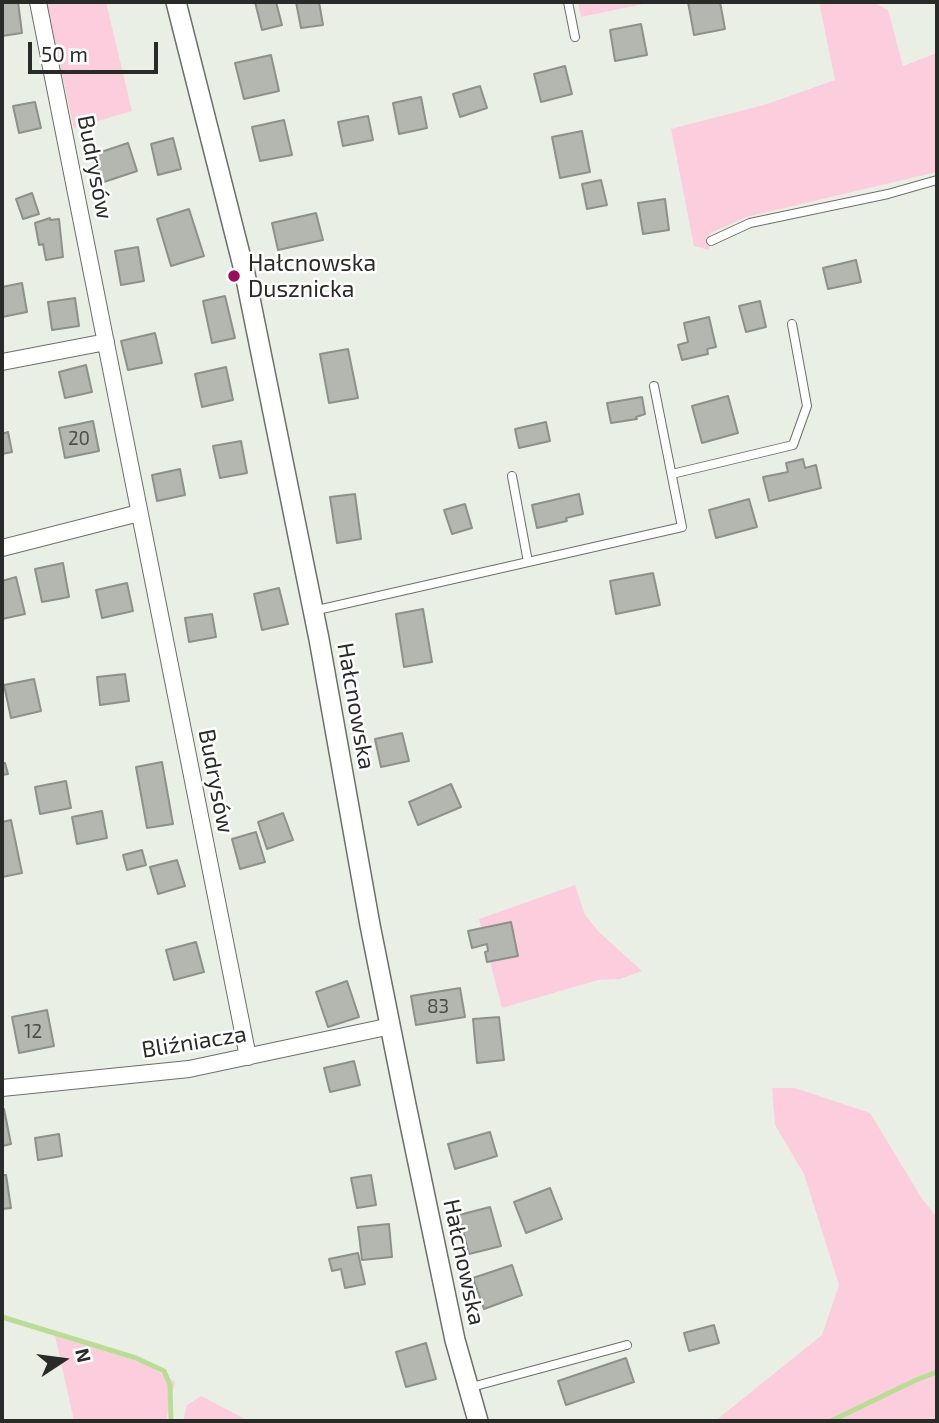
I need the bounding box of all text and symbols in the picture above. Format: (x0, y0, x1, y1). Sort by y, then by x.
scale bar (32, 28, 161, 72)
text: 50 m (41, 41, 88, 66)
street label: Budrysów (71, 113, 119, 221)
place label: Hałcnowska Dusznicka (248, 249, 376, 303)
marker: Hałcnowska Dusznicka (226, 268, 242, 284)
house number: 20 (68, 428, 90, 450)
street label: Hałcnowska (331, 641, 381, 771)
street label: Budrysów (192, 727, 240, 835)
house number: 83 (427, 996, 449, 1018)
street label: Bliźniacza (140, 1020, 248, 1064)
house number: 12 (24, 1021, 42, 1043)
street label: Hałcnowska (437, 1196, 491, 1328)
north arrow (28, 1325, 98, 1395)
text: N (71, 1346, 97, 1364)

